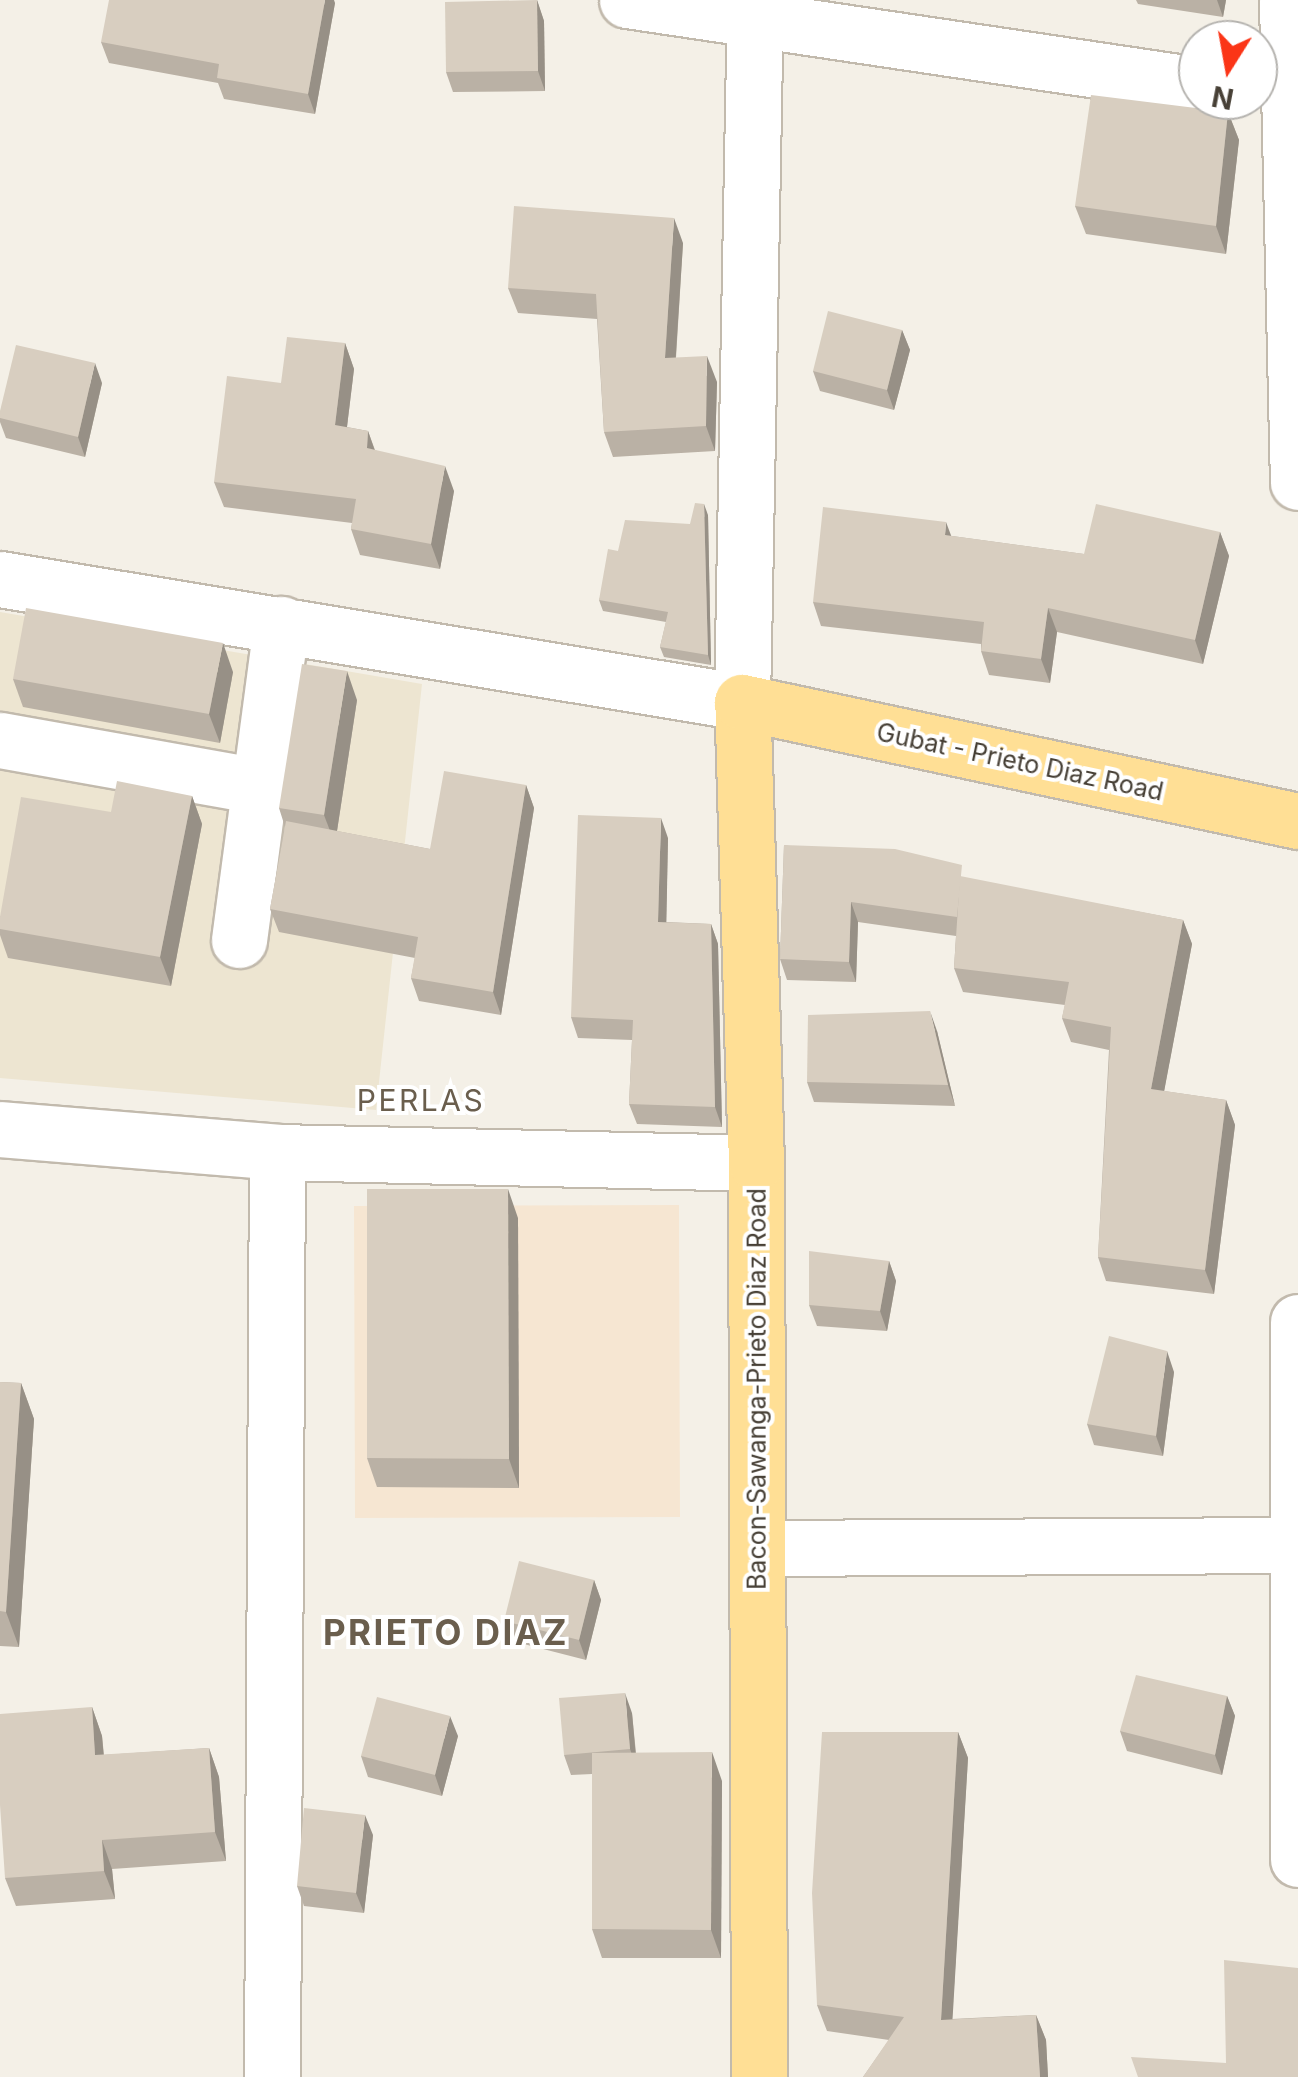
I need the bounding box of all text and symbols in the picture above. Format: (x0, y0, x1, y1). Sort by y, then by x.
north arrow (1178, 20, 1278, 120)
text: N (1209, 79, 1236, 116)
street label: Gubat - Prieto Diaz Road (874, 717, 1166, 807)
district label: PERLAS (357, 1082, 485, 1118)
street label: Bacon-Sawanga-Prieto Diaz Road (742, 1188, 772, 1590)
district label: PRIETO DIAZ (323, 1611, 569, 1653)

